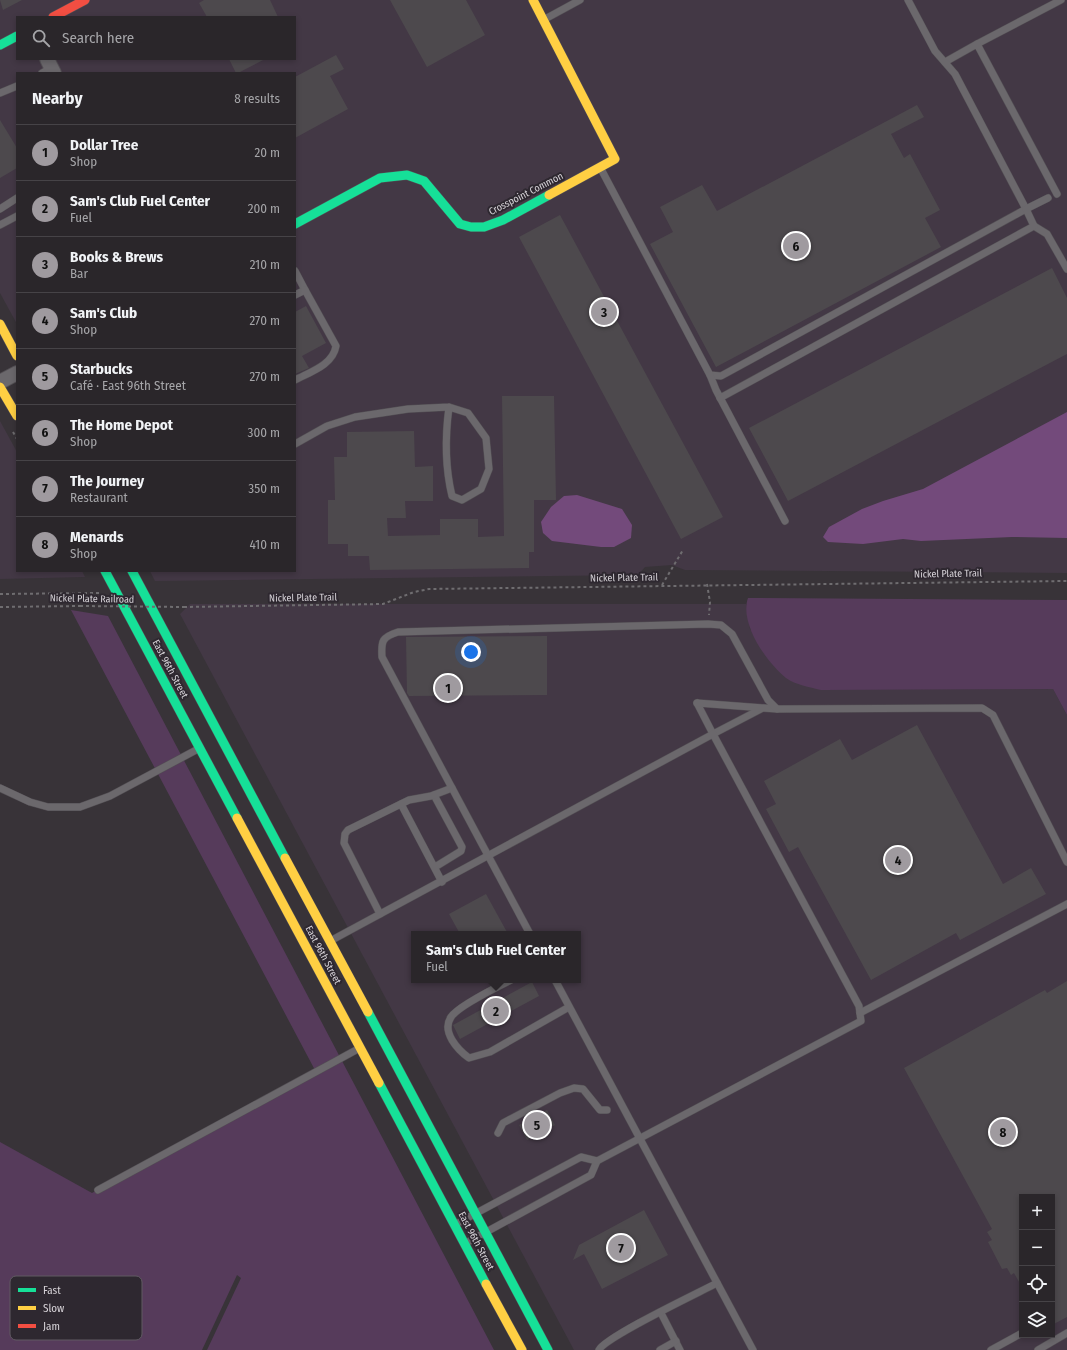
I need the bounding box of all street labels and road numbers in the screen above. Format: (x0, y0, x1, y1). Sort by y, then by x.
street label: Crosspoint Common (487, 170, 565, 218)
street label: Nickel Plate Trail (914, 567, 982, 581)
street label: Nickel Plate Trail (590, 571, 658, 585)
street label: Nickel Plate Trail (269, 591, 337, 605)
street label: Nickel Plate Railroad (50, 592, 134, 606)
street label: East 96th Street (150, 638, 191, 701)
street label: East 96th Street (303, 924, 344, 987)
street label: East 96th Street (456, 1210, 497, 1273)

